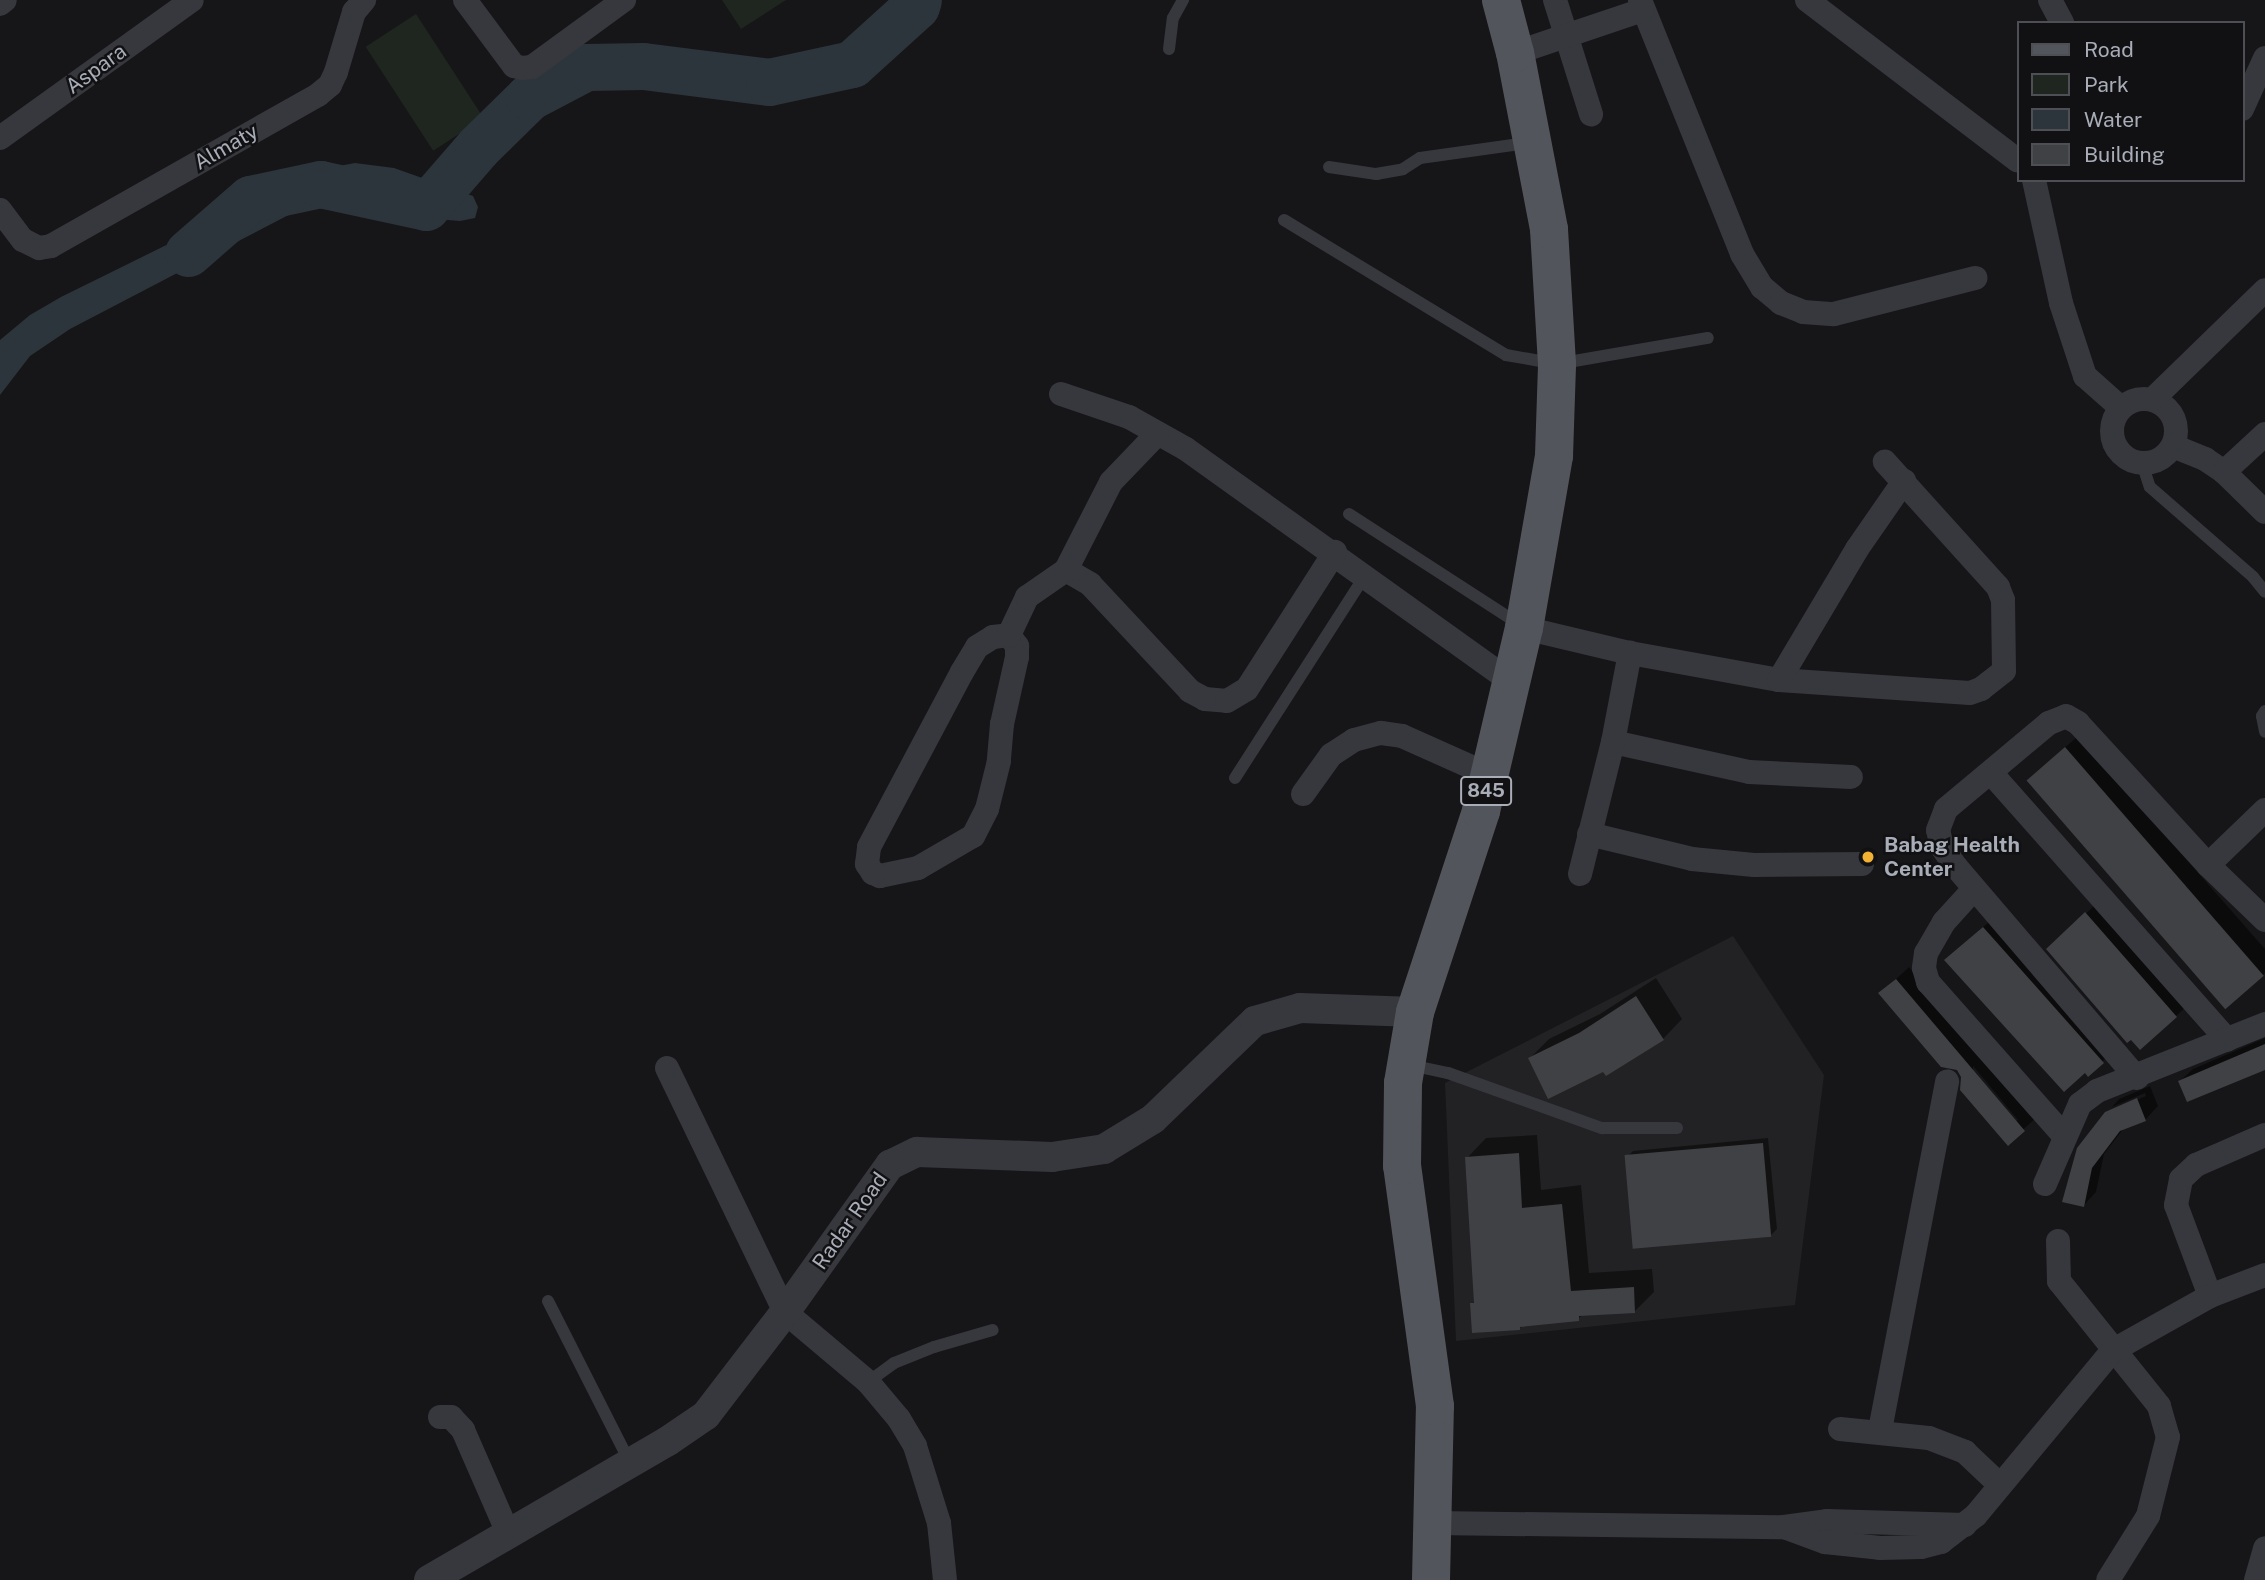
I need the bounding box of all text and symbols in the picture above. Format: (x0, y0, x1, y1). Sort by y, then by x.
legend (2016, 21, 2244, 182)
text: Road (2084, 37, 2134, 62)
street label: Aspara (61, 39, 131, 99)
text: Park (2084, 72, 2129, 97)
text: Water (2084, 107, 2142, 132)
street label: Almaty (189, 119, 263, 175)
text: Building (2084, 142, 2165, 167)
road number: 845 (1460, 776, 1512, 806)
place label: Babag Health Center (1884, 832, 2020, 882)
marker: Babag Health Center (1858, 847, 1878, 867)
street label: Radar Road (807, 1168, 893, 1274)

